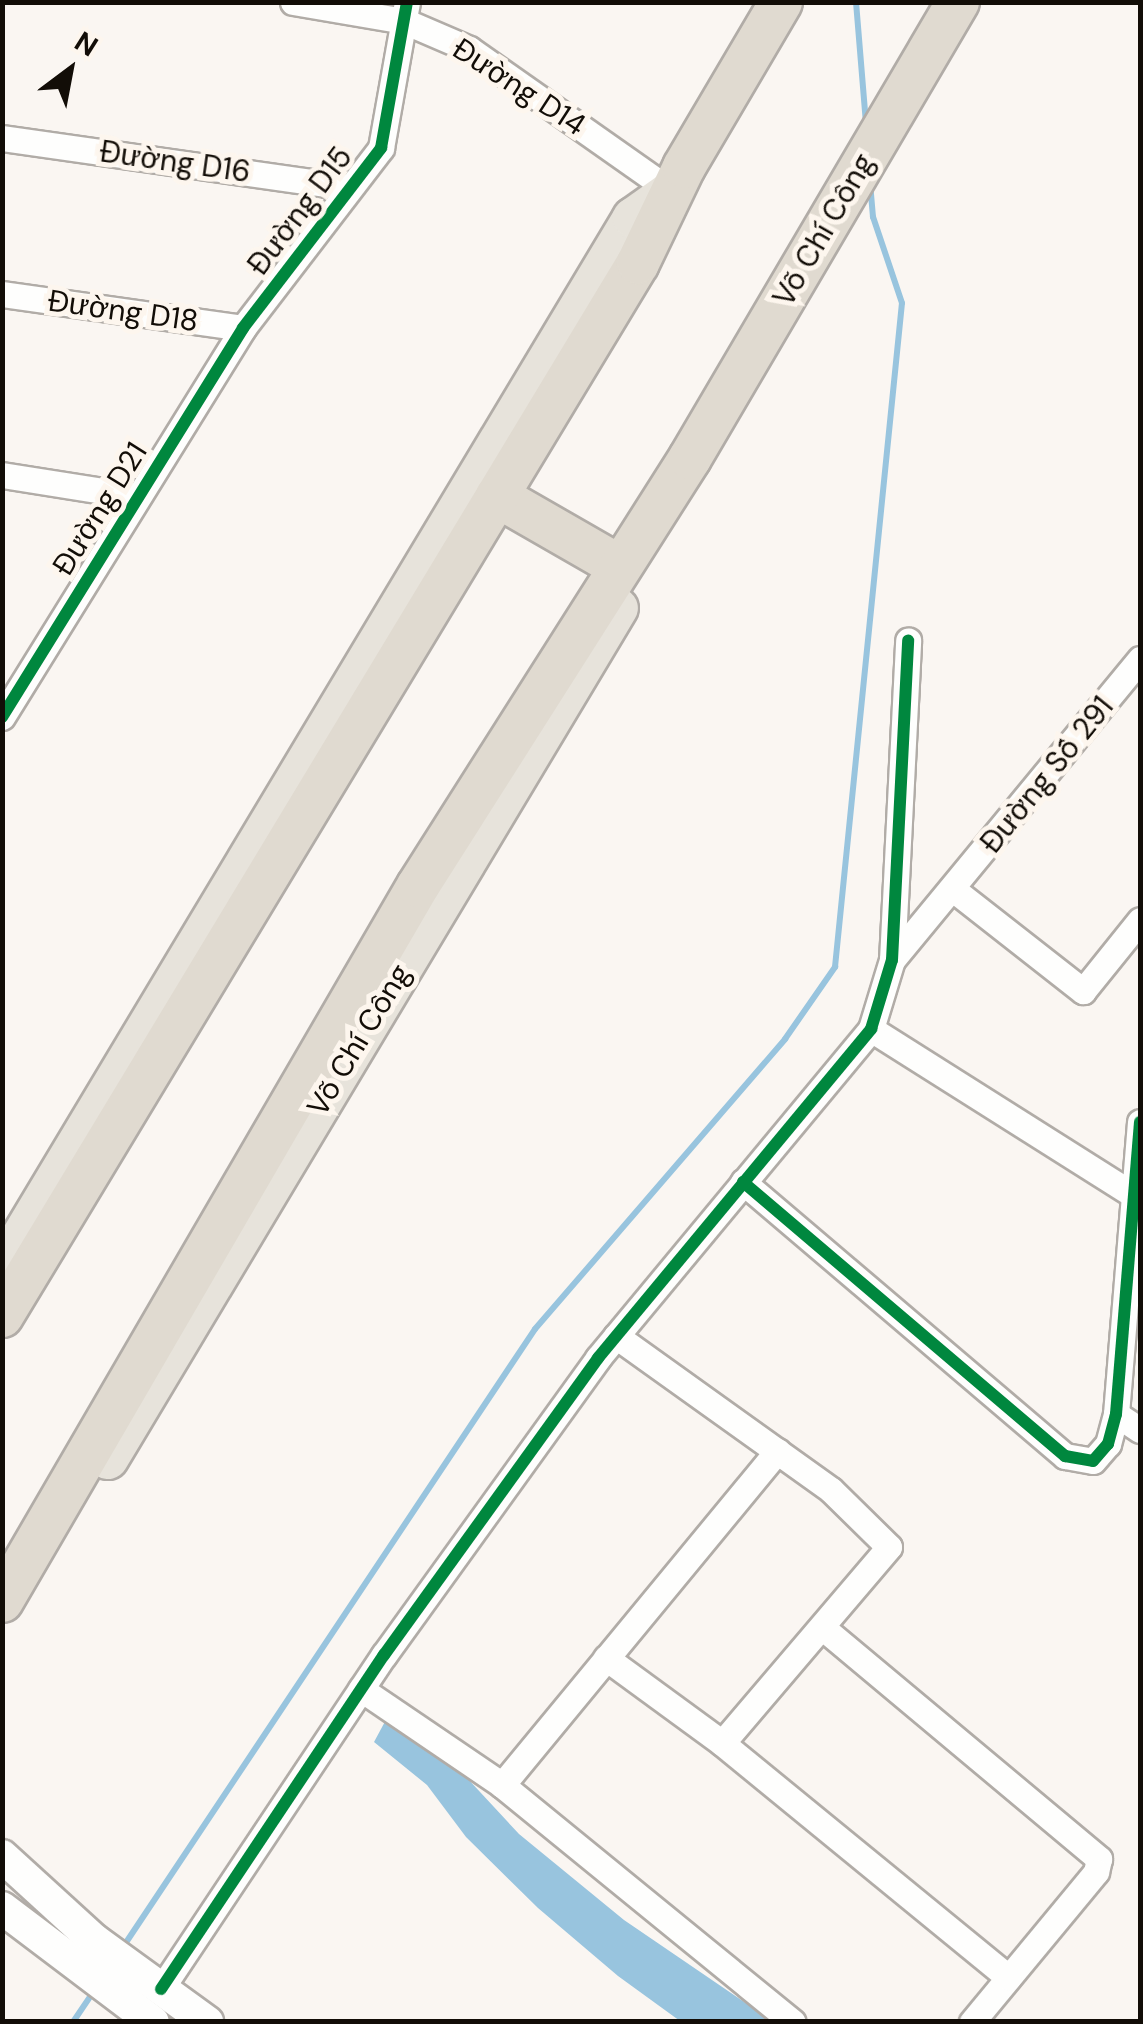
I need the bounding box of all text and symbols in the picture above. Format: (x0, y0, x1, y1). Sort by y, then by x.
north arrow (20, 20, 120, 120)
text: N (68, 23, 105, 65)
street label: Đường D14 (446, 31, 592, 143)
street label: Đường D16 (97, 134, 253, 190)
street label: Đường D15 (240, 140, 360, 282)
street label: Võ Chí Công (766, 147, 882, 313)
street label: Đường D18 (46, 283, 200, 339)
street label: Đường D21 (45, 436, 155, 582)
street label: Đường Số 291 (973, 690, 1121, 860)
street label: Võ Chí Công (300, 958, 418, 1122)

